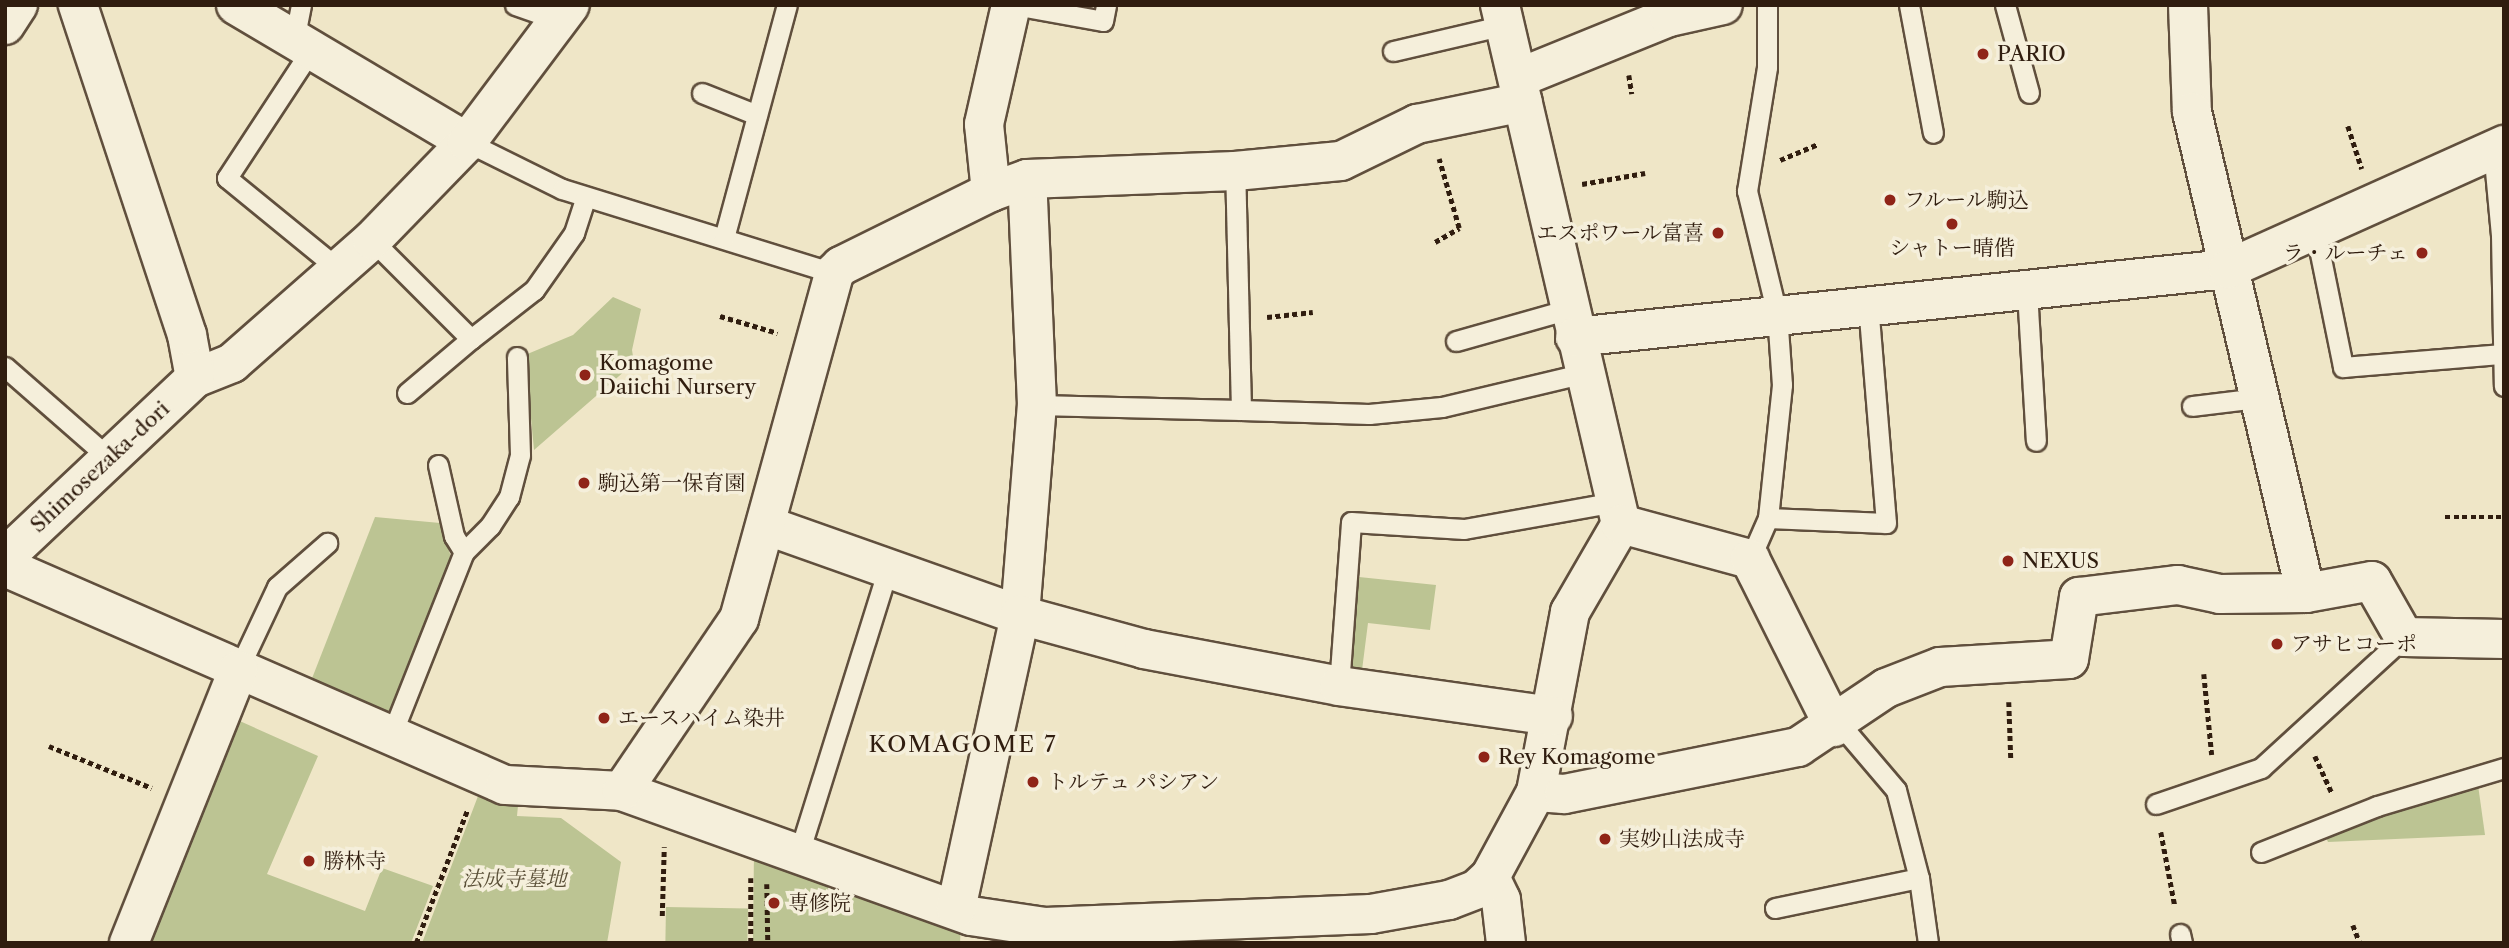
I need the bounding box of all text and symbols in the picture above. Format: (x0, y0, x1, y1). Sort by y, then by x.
place label: PARIO (1997, 41, 2066, 67)
marker: PARIO (1975, 46, 1991, 62)
place label: フルール駒込 (1904, 187, 2030, 213)
marker: フルール駒込 (1882, 192, 1898, 208)
marker: シャトー晴偕 (1944, 216, 1960, 232)
place label: エスポワール富喜 (1536, 220, 1704, 246)
marker: エスポワール富喜 (1710, 225, 1726, 241)
place label: シャトー晴偕 (1889, 235, 2015, 261)
place label: ラ・ルーチェ (2282, 240, 2408, 266)
marker: ラ・ルーチェ (2414, 245, 2430, 261)
place label: Komagome Daiichi Nursery (599, 350, 756, 400)
marker: Komagome Daiichi Nursery (577, 367, 593, 383)
street label: Shimosezaka-dori (25, 396, 175, 538)
place label: 駒込第一保育園 (598, 470, 745, 496)
marker: 駒込第一保育園 (576, 475, 592, 491)
place label: NEXUS (2022, 548, 2099, 574)
marker: NEXUS (2000, 553, 2016, 569)
place label: アサヒコーポ (2291, 631, 2417, 657)
marker: アサヒコーポ (2269, 636, 2285, 652)
place label: エースハイム染井 (618, 705, 786, 731)
marker: エースハイム染井 (596, 710, 612, 726)
district label: KOMAGOME 7 (870, 730, 1056, 758)
place label: Rey Komagome (1498, 744, 1656, 770)
marker: Rey Komagome (1476, 749, 1492, 765)
place label: トルテュ パシアン (1047, 769, 1221, 795)
marker: トルテュ パシアン (1025, 774, 1041, 790)
place label: 実妙山法成寺 (1619, 826, 1745, 852)
marker: 実妙山法成寺 (1597, 831, 1613, 847)
place label: 勝林寺 (323, 848, 386, 874)
marker: 勝林寺 (301, 853, 317, 869)
park label: 法成寺墓地 (462, 866, 566, 892)
place label: 専修院 (788, 890, 851, 916)
marker: 専修院 (766, 895, 782, 911)

